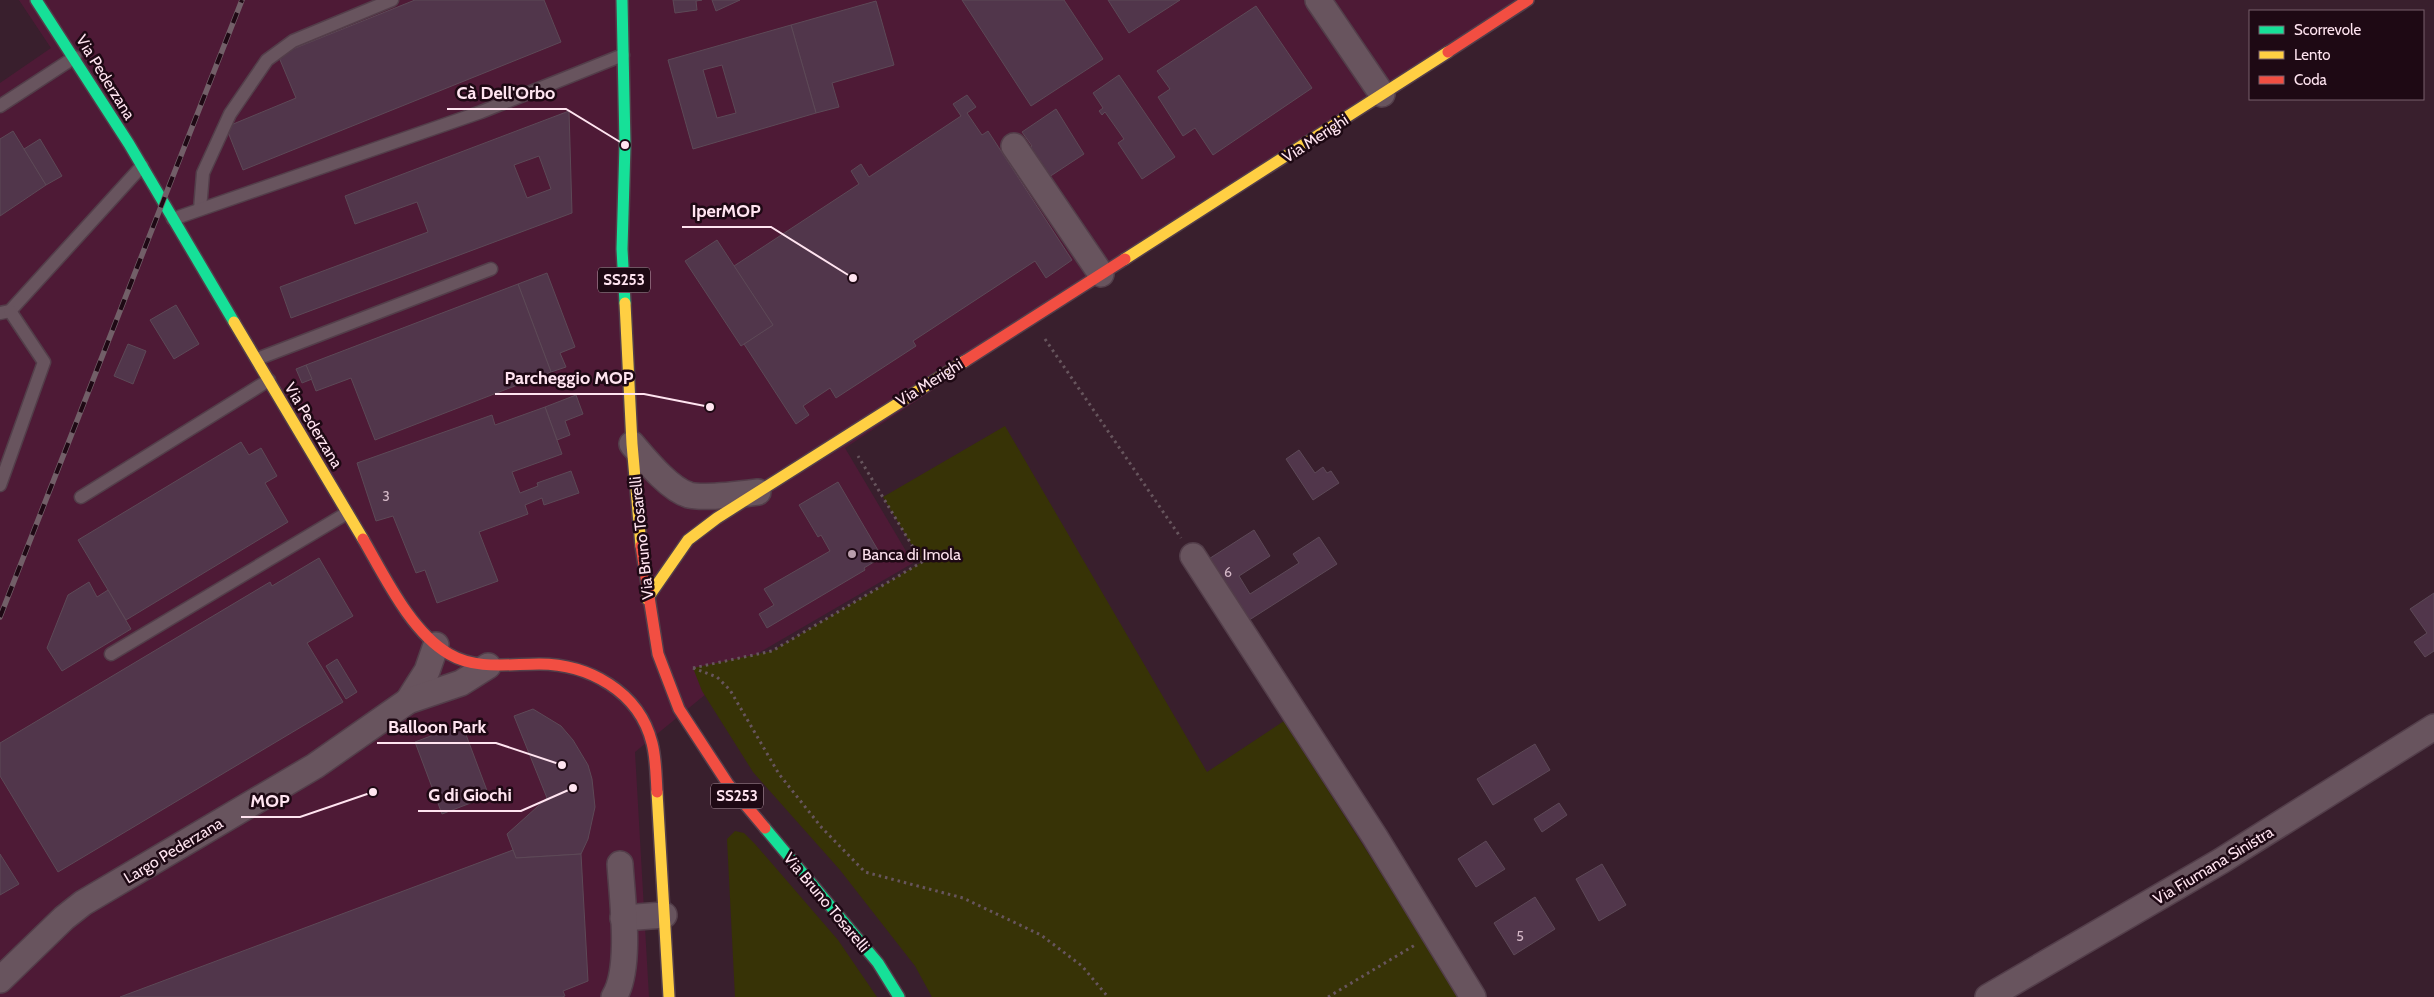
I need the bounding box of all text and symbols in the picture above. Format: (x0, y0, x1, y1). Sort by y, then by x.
legend (2249, 10, 2424, 100)
text: Scorrevole (2294, 21, 2362, 39)
street label: Via Pederzana (72, 31, 139, 123)
text: Lento (2294, 46, 2331, 64)
text: Coda (2294, 71, 2328, 89)
callout: Cà Dell'Orbo (447, 76, 566, 109)
text: Cà Dell'Orbo (457, 82, 555, 104)
street label: Via Merighi (1279, 110, 1352, 167)
callout: IperMOP (682, 194, 771, 227)
text: IperMOP (691, 200, 761, 222)
road number: SS253 (598, 268, 650, 292)
street label: Via Merighi (893, 355, 966, 410)
callout: Parcheggio MOP (495, 361, 644, 394)
text: Parcheggio MOP (505, 367, 634, 389)
street label: Via Pederzana (281, 379, 347, 472)
street label: Via Bruno Tosarelli (626, 475, 657, 600)
house number: 3 (382, 487, 390, 505)
place label: Banca di Imola (862, 545, 961, 564)
marker: Banca di Imola (846, 548, 858, 560)
house number: 6 (1224, 563, 1232, 581)
callout: Balloon Park (377, 710, 496, 743)
text: Balloon Park (388, 716, 486, 738)
callout: G di Giochi (418, 778, 521, 811)
callout: MOP (241, 784, 300, 817)
text: G di Giochi (428, 784, 512, 806)
road number: SS253 (711, 784, 763, 808)
text: MOP (250, 790, 290, 812)
street label: Largo Pederzana (120, 813, 226, 887)
street label: Via Fiumana Sinistra (2150, 822, 2277, 909)
street label: Via Bruno Tosarelli (780, 849, 874, 956)
house number: 5 (1516, 927, 1524, 945)

